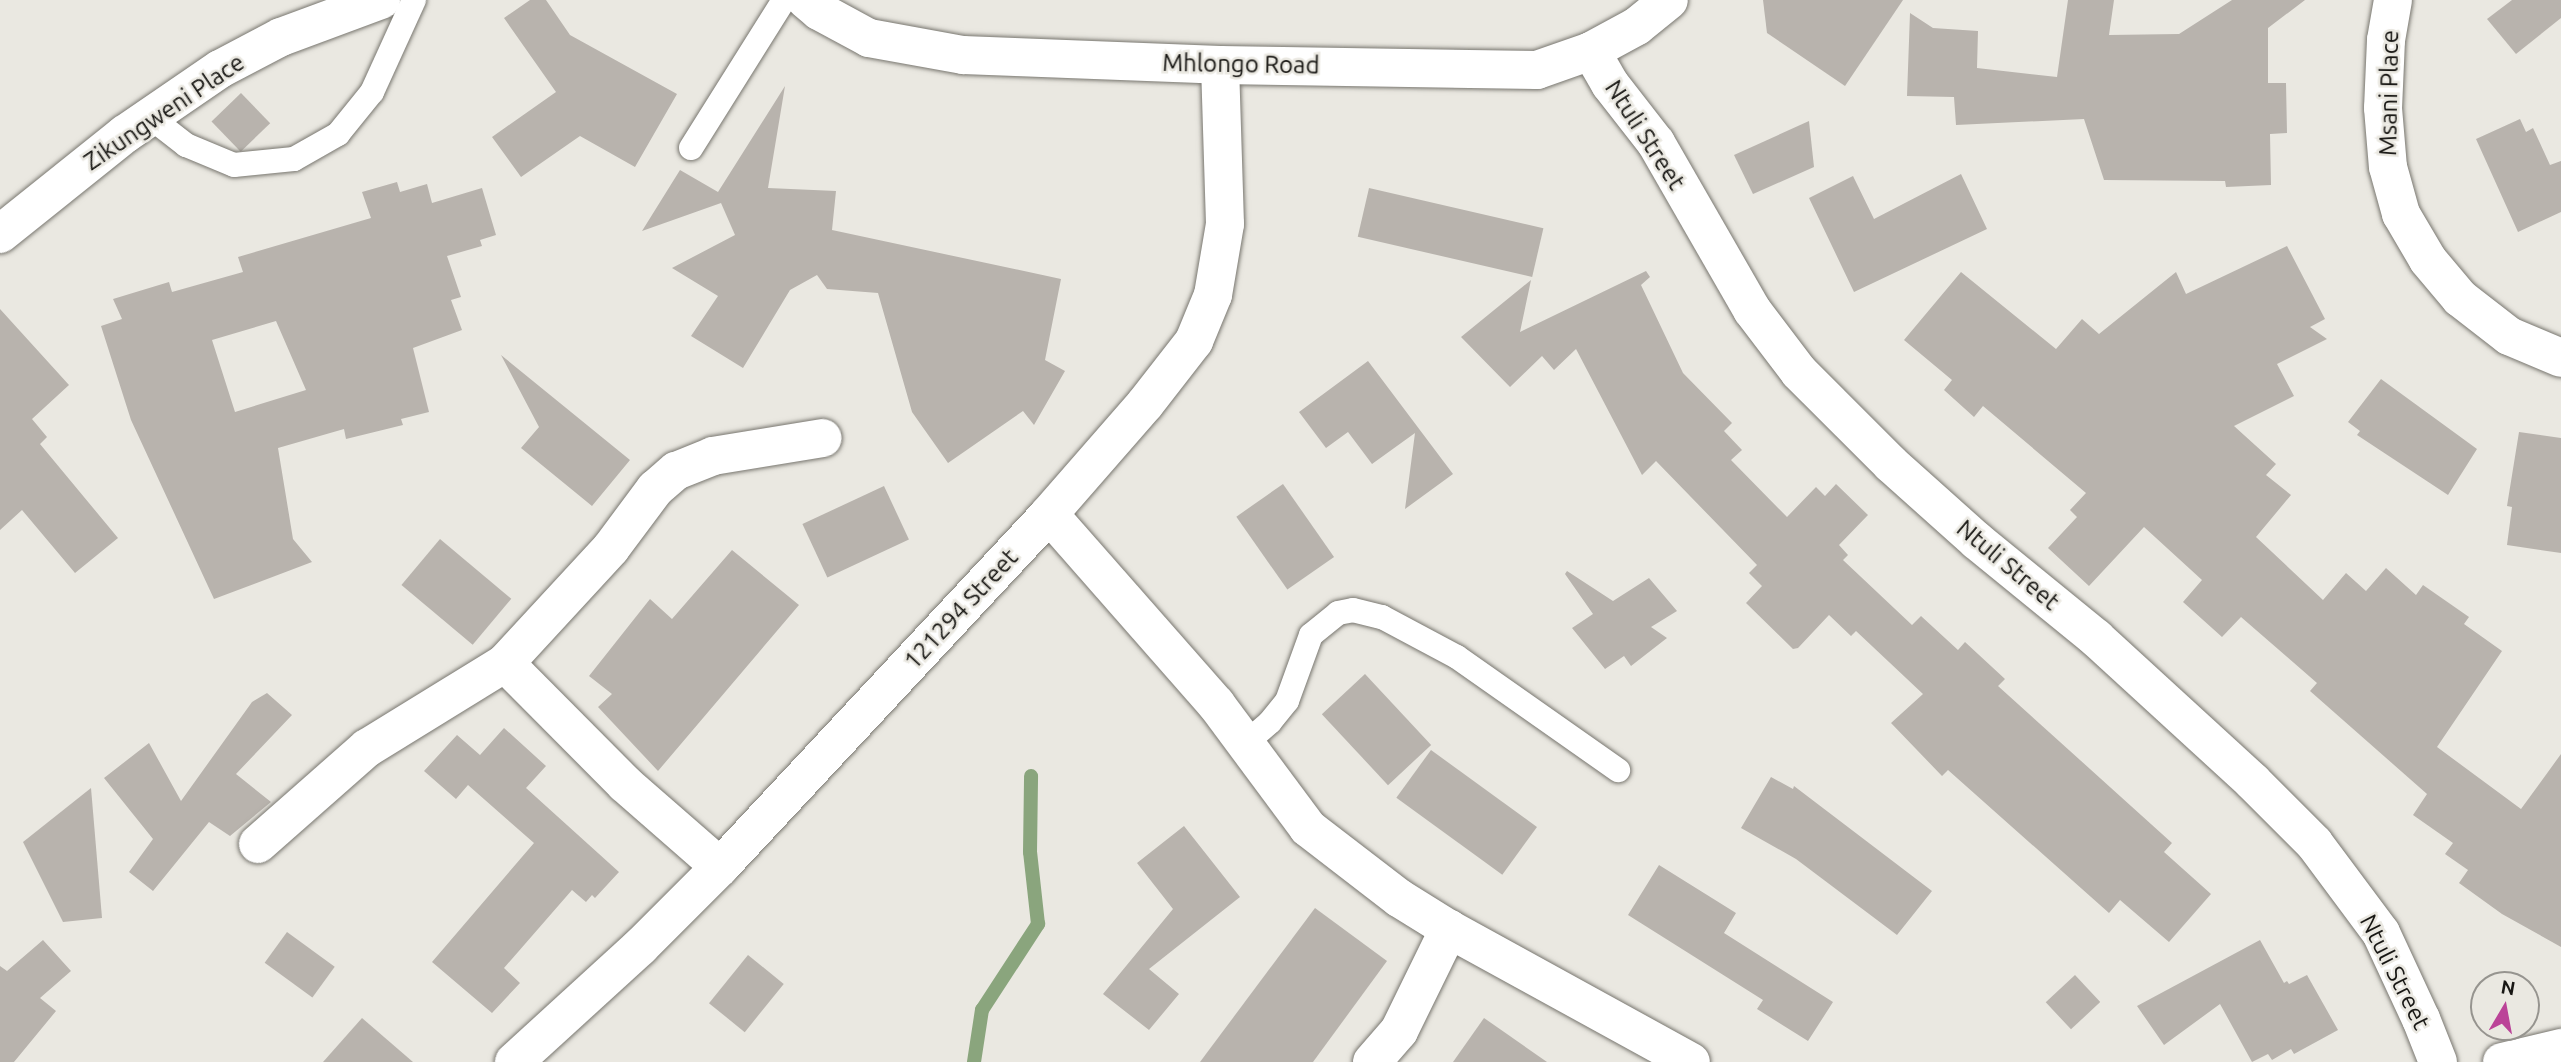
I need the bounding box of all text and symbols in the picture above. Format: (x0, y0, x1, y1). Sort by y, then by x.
street label: Msani Place (2374, 30, 2404, 156)
street label: Zikungweni Place (78, 48, 250, 176)
street label: Mhlongo Road (1162, 48, 1320, 80)
street label: Ntuli Street (1599, 75, 1691, 195)
street label: Ntuli Street (1951, 514, 2065, 616)
street label: 121294 Street (898, 543, 1024, 675)
street label: Ntuli Street (2354, 910, 2436, 1034)
north arrow (2470, 971, 2540, 1041)
text: N (2499, 975, 2517, 999)

